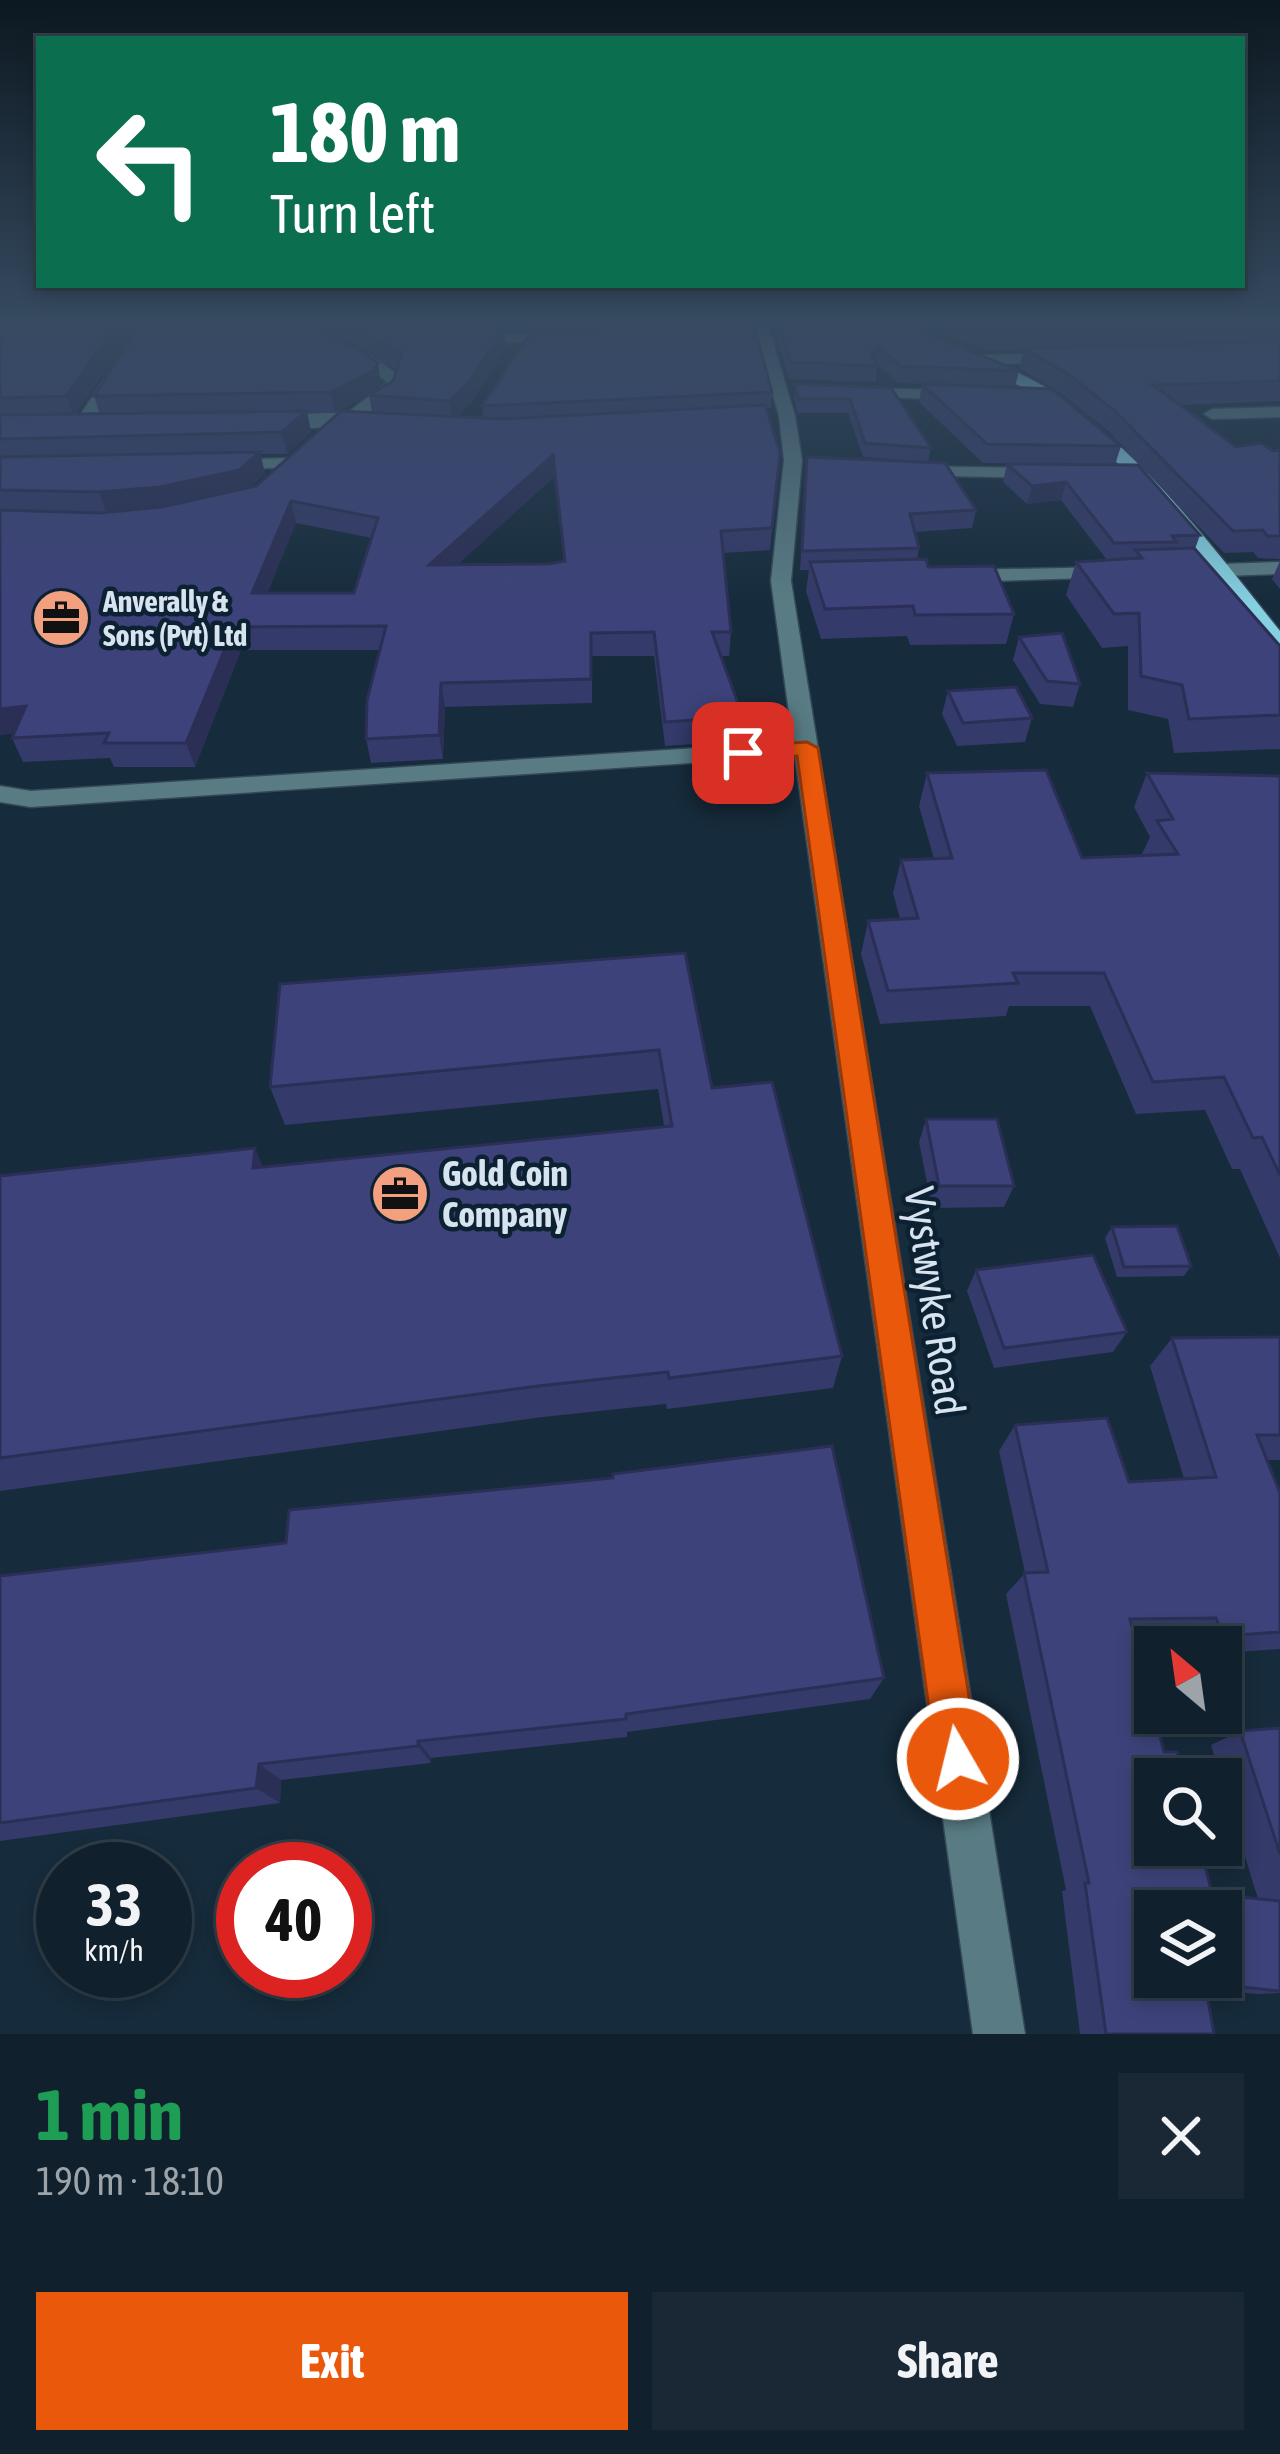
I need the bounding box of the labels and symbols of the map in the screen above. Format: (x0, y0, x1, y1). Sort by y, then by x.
place label: Anverally & Sons (Pvt) Ltd (102, 584, 247, 652)
office icon: Anverally & Sons (Pvt) Ltd (30, 587, 92, 649)
pin (692, 702, 794, 804)
place label: Gold Coin Company (442, 1152, 568, 1235)
office icon: Gold Coin Company (369, 1163, 431, 1225)
street label: Vystwyke Road (895, 1184, 975, 1418)
north arrow (1134, 1626, 1242, 1734)
position arrow (895, 1696, 1021, 1822)
speed limit sign: 40 (216, 1842, 372, 1998)

